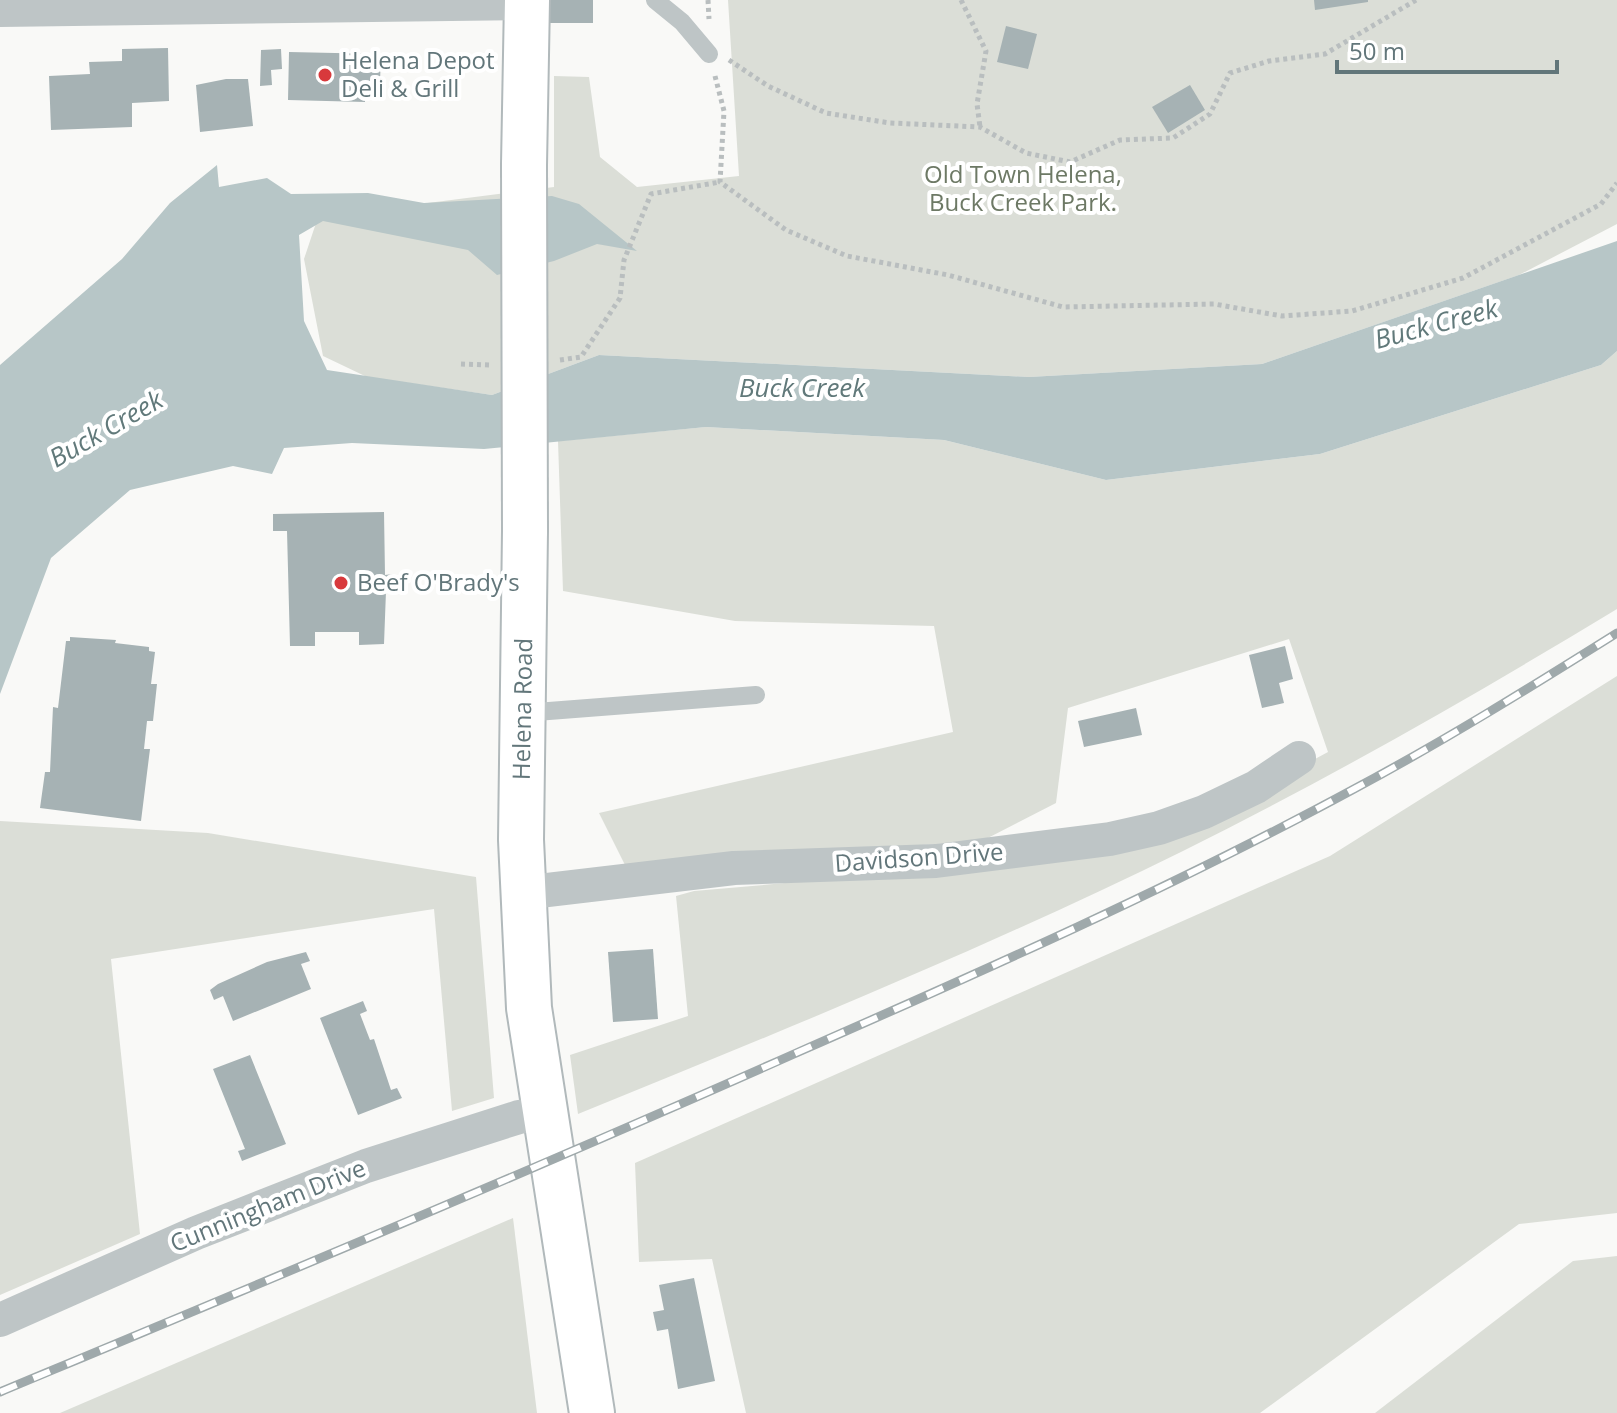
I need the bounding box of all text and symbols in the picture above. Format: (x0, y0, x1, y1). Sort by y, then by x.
scale bar (1337, 24, 1557, 74)
text: 50 m (1349, 34, 1405, 67)
place label: Helena Depot Deli & Grill (341, 43, 495, 104)
marker: Helena Depot Deli & Grill (316, 66, 334, 84)
park label: Old Town Helena, Buck Creek Park. (924, 157, 1122, 218)
water label: Buck Creek (1370, 289, 1502, 357)
water label: Buck Creek (739, 369, 866, 405)
water label: Buck Creek (42, 380, 170, 475)
place label: Beef O'Brady's (357, 565, 520, 598)
marker: Beef O'Brady's (332, 574, 350, 592)
street label: Helena Road (504, 638, 539, 780)
street label: Davidson Drive (833, 834, 1004, 879)
street label: Cunningham Drive (165, 1150, 370, 1259)

